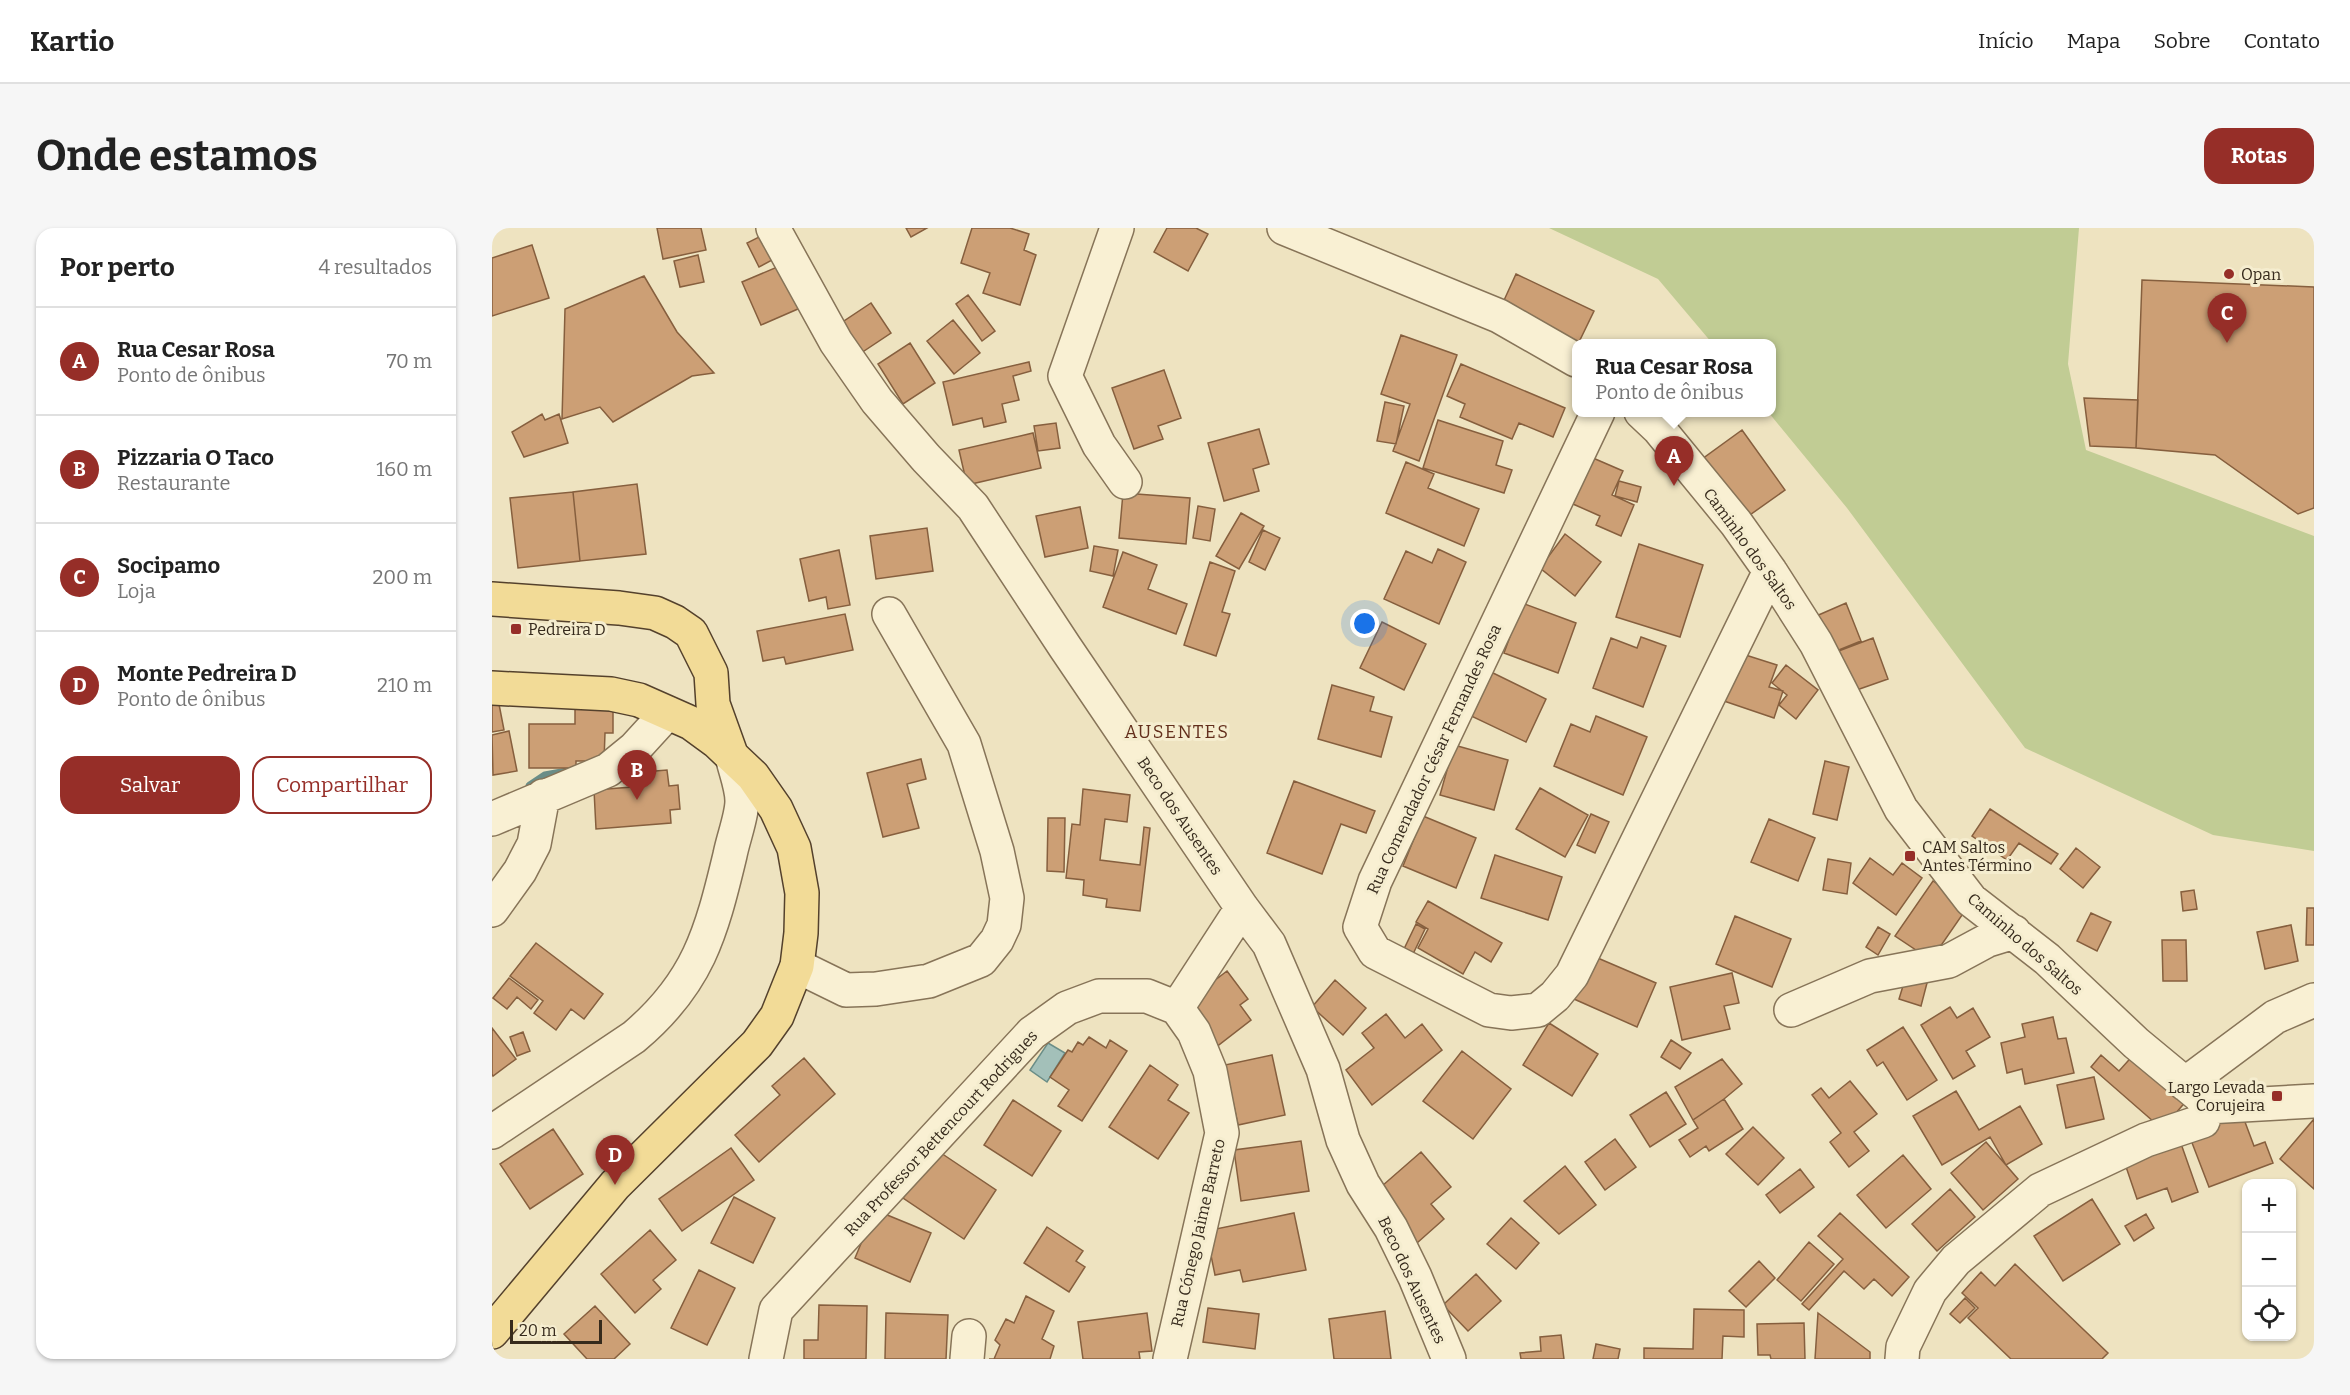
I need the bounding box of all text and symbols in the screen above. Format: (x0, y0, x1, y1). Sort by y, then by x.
text: Kartio (30, 25, 114, 58)
text: Início (1978, 28, 2034, 54)
text: Mapa (2067, 28, 2121, 54)
text: Sobre (2154, 28, 2210, 54)
text: Contato (2243, 28, 2320, 54)
button: Rotas (2204, 128, 2314, 184)
text: Onde estamos (36, 131, 318, 181)
text: Por perto (60, 252, 175, 283)
text: 4 resultados (318, 255, 432, 279)
place label: Opan (2241, 265, 2281, 284)
marker: Opan (2222, 267, 2236, 281)
pin: C (2208, 294, 2246, 343)
text: Rua Cesar Rosa (117, 336, 275, 363)
popup (1572, 339, 1776, 417)
text: A (72, 349, 87, 373)
text: 70 m (386, 349, 432, 373)
text: Rua Cesar Rosa (1595, 353, 1753, 380)
text: Ponto de ônibus (117, 363, 266, 387)
text: Ponto de ônibus (1595, 380, 1744, 404)
pin: A (1654, 436, 1694, 486)
text: Pizzaria O Taco (117, 444, 274, 471)
text: B (73, 457, 86, 481)
text: 160 m (376, 457, 432, 481)
text: Restaurante (117, 471, 230, 495)
street label: Caminho dos Saltos (1699, 484, 1801, 614)
text: Socipamo (117, 552, 220, 579)
text: C (73, 565, 86, 589)
text: 200 m (372, 565, 432, 589)
text: Loja (117, 579, 156, 603)
your location (1350, 609, 1379, 638)
place label: Pedreira D (528, 620, 606, 639)
street label: Rua Comendador César Fernandes Rosa (1363, 621, 1505, 897)
marker: Pedreira D (509, 622, 523, 636)
text: Monte Pedreira D (117, 660, 297, 687)
text: D (72, 673, 87, 697)
text: 210 m (377, 673, 432, 697)
text: Ponto de ônibus (117, 687, 266, 711)
district label: AUSENTES (1125, 721, 1229, 743)
pin: B (618, 750, 656, 800)
street label: Beco dos Ausentes (1134, 753, 1226, 879)
button: Salvar (60, 756, 240, 814)
button: Compartilhar (252, 756, 432, 814)
place label: CAM Saltos Antes Término (1922, 838, 2032, 875)
marker: CAM Saltos Antes Término (1903, 849, 1917, 863)
street label: Caminho dos Saltos (1964, 889, 2086, 999)
street label: Rua Professor Bettencourt Rodrigues (841, 1026, 1041, 1240)
place label: Largo Levada Corujeira (2168, 1078, 2265, 1115)
marker: Largo Levada Corujeira (2270, 1089, 2284, 1103)
pin: D (596, 1136, 634, 1185)
street label: Rua Cónego Jaime Barreto (1167, 1137, 1229, 1329)
map controls (2242, 1179, 2296, 1341)
button: + (2242, 1179, 2296, 1233)
street label: Beco dos Ausentes (1374, 1213, 1450, 1347)
button: − (2242, 1233, 2296, 1287)
button: locate (2242, 1287, 2296, 1341)
scale bar (510, 1317, 602, 1344)
text: 20 m (519, 1321, 556, 1340)

